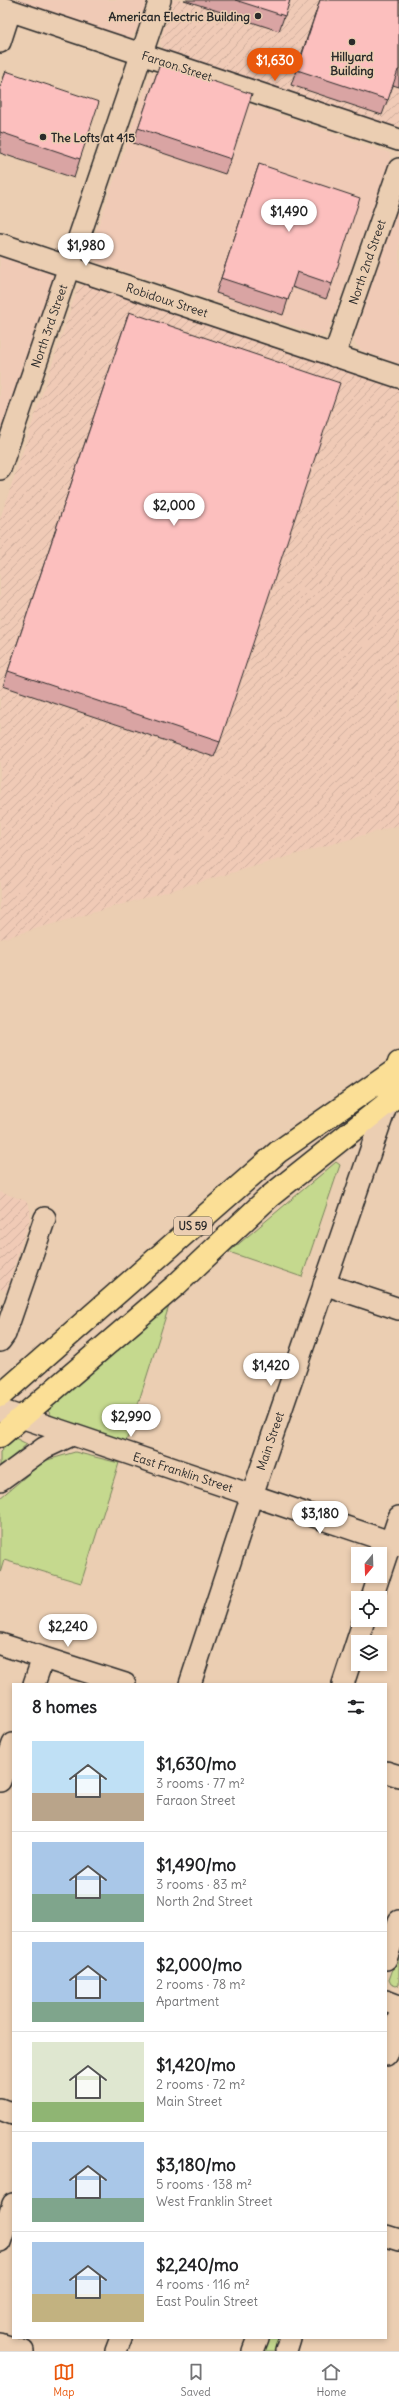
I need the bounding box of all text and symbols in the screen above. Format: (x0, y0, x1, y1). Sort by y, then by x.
place label: American Electric Building (109, 9, 250, 25)
marker: American Electric Building (253, 11, 263, 21)
marker: Hillyard Building (347, 37, 357, 47)
street label: Faraon Street (140, 48, 214, 84)
pin: $1,630 (242, 48, 308, 82)
place label: Hillyard Building (330, 49, 374, 79)
text: $1,630 (256, 52, 294, 69)
place label: The Lofts at 415 (51, 130, 135, 145)
marker: The Lofts at 415 (38, 132, 48, 142)
pin: $1,490 (256, 199, 322, 233)
text: $1,490 (270, 203, 308, 220)
street label: North 2nd Street (345, 217, 389, 307)
pin: $1,980 (53, 233, 119, 267)
text: $1,980 (67, 237, 105, 254)
street label: Robidoux Street (124, 280, 210, 320)
street label: North 3rd Street (28, 282, 70, 370)
pin: $2,000 (141, 493, 207, 527)
text: $2,000 (153, 497, 195, 514)
road number: US 59 (174, 1217, 212, 1235)
pin: $1,420 (238, 1353, 304, 1387)
text: $1,420 (252, 1357, 290, 1374)
pin: $2,990 (98, 1404, 164, 1438)
text: $2,990 (111, 1408, 151, 1425)
street label: Main Street (253, 1410, 287, 1472)
street label: East Franklin Street (131, 1449, 235, 1495)
pin: $3,180 (287, 1501, 353, 1535)
text: $3,180 (301, 1505, 339, 1522)
north arrow (351, 1547, 387, 1583)
map controls (351, 1547, 387, 1671)
button: locate (351, 1591, 387, 1627)
pin: $2,240 (35, 1614, 101, 1648)
text: $2,240 (48, 1618, 88, 1635)
button: layers (351, 1635, 387, 1671)
text: 8 homes (32, 1696, 97, 1718)
icon: filters (345, 1696, 367, 1718)
text: $1,630/mo (156, 1753, 236, 1775)
icon: home (64, 1757, 112, 1805)
text: 3 rooms · 77 m² (156, 1775, 245, 1792)
text: Faraon Street (156, 1792, 235, 1809)
text: $1,490/mo (156, 1854, 236, 1876)
icon: home (64, 1858, 112, 1906)
text: 3 rooms · 83 m² (156, 1876, 247, 1893)
text: North 2nd Street (156, 1893, 253, 1910)
text: $2,000/mo (156, 1954, 242, 1976)
icon: home (64, 1958, 112, 2006)
text: 2 rooms · 78 m² (156, 1976, 246, 1993)
text: Apartment (156, 1993, 219, 2010)
text: $1,420/mo (156, 2054, 236, 2076)
icon: home (64, 2058, 112, 2106)
text: 2 rooms · 72 m² (156, 2076, 245, 2093)
text: Main Street (156, 2093, 222, 2110)
text: $3,180/mo (156, 2154, 236, 2176)
icon: home (64, 2158, 112, 2206)
text: 5 rooms · 138 m² (156, 2176, 252, 2193)
text: West Franklin Street (156, 2193, 272, 2210)
text: $2,240/mo (156, 2254, 239, 2276)
icon: home (64, 2258, 112, 2306)
text: 4 rooms · 116 m² (156, 2276, 250, 2293)
text: East Poulin Street (156, 2293, 258, 2310)
tab: Map (53, 2361, 75, 2399)
tab: Saved (181, 2361, 211, 2399)
tab: Home (316, 2361, 346, 2399)

